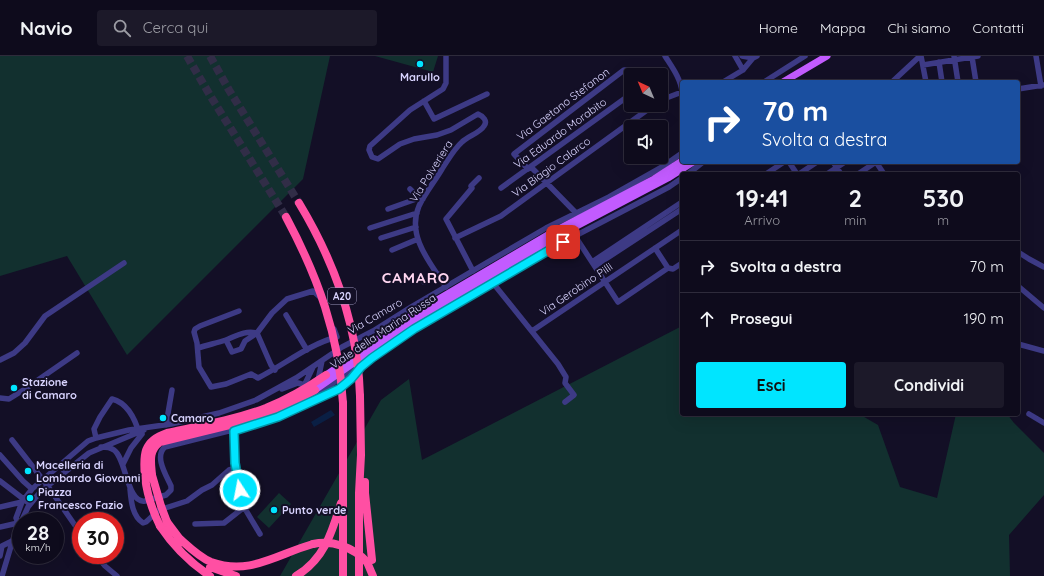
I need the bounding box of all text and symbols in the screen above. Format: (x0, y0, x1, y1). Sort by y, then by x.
search box (97, 10, 377, 46)
text: Navio (20, 16, 73, 40)
icon: search (111, 17, 133, 39)
text: Cerca qui (143, 18, 208, 37)
text: Home (759, 19, 798, 37)
text: Mappa (820, 19, 865, 37)
text: Chi siamo (887, 19, 951, 37)
text: Contatti (973, 19, 1024, 37)
marker: Marullo (415, 59, 425, 69)
street label: Via Gaetano Stefanon (514, 65, 612, 143)
north arrow (624, 68, 668, 112)
map controls (624, 68, 668, 164)
place label: Marullo (400, 70, 440, 84)
text: 70 m (762, 93, 828, 128)
street label: Via Eduardo Morabito (511, 94, 609, 171)
icon: right (696, 96, 748, 148)
button: sound (624, 120, 668, 164)
text: Svolta a destra (762, 128, 888, 151)
street label: Via Biagio Calarco (509, 134, 593, 200)
street label: Via Polveriera (406, 138, 456, 204)
text: 19:41 (736, 183, 788, 213)
text: 2 (849, 183, 862, 213)
text: 530 (923, 183, 964, 213)
text: Arrivo (744, 212, 780, 228)
text: min (844, 212, 866, 228)
text: m (937, 212, 949, 228)
pin (546, 225, 580, 259)
icon: arrive (552, 231, 574, 253)
icon: right (696, 256, 718, 278)
text: Svolta a destra (730, 257, 841, 276)
text: 70 m (970, 257, 1004, 276)
street label: Via Gerobino Pilli (537, 259, 615, 319)
district label: CAMARO (382, 268, 450, 287)
road number: A20 (328, 288, 356, 304)
street label: Viale della Marina Russa (327, 290, 439, 372)
street label: Via Camaro (345, 295, 405, 337)
icon: ahead (696, 308, 718, 330)
text: Prosegui (730, 309, 792, 328)
text: 190 m (963, 309, 1004, 328)
button: Esci (696, 362, 846, 408)
button: Condividi (854, 362, 1004, 408)
place label: Stazione di Camaro (22, 375, 77, 402)
marker: Stazione di Camaro (9, 383, 19, 393)
place label: Camaro (171, 411, 213, 425)
marker: Camaro (158, 413, 168, 423)
place label: Macelleria di Lombardo Giovanni (36, 458, 140, 485)
marker: Macelleria di Lombardo Giovanni (23, 466, 33, 476)
position arrow (219, 469, 261, 511)
place label: Piazza Francesco Fazio (38, 485, 123, 512)
marker: Piazza Francesco Fazio (25, 493, 35, 503)
place label: Punto verde (282, 503, 347, 517)
marker: Punto verde (269, 505, 279, 515)
speed limit sign: 30 (72, 512, 124, 564)
text: 28 (27, 520, 49, 545)
text: km/h (25, 541, 51, 554)

